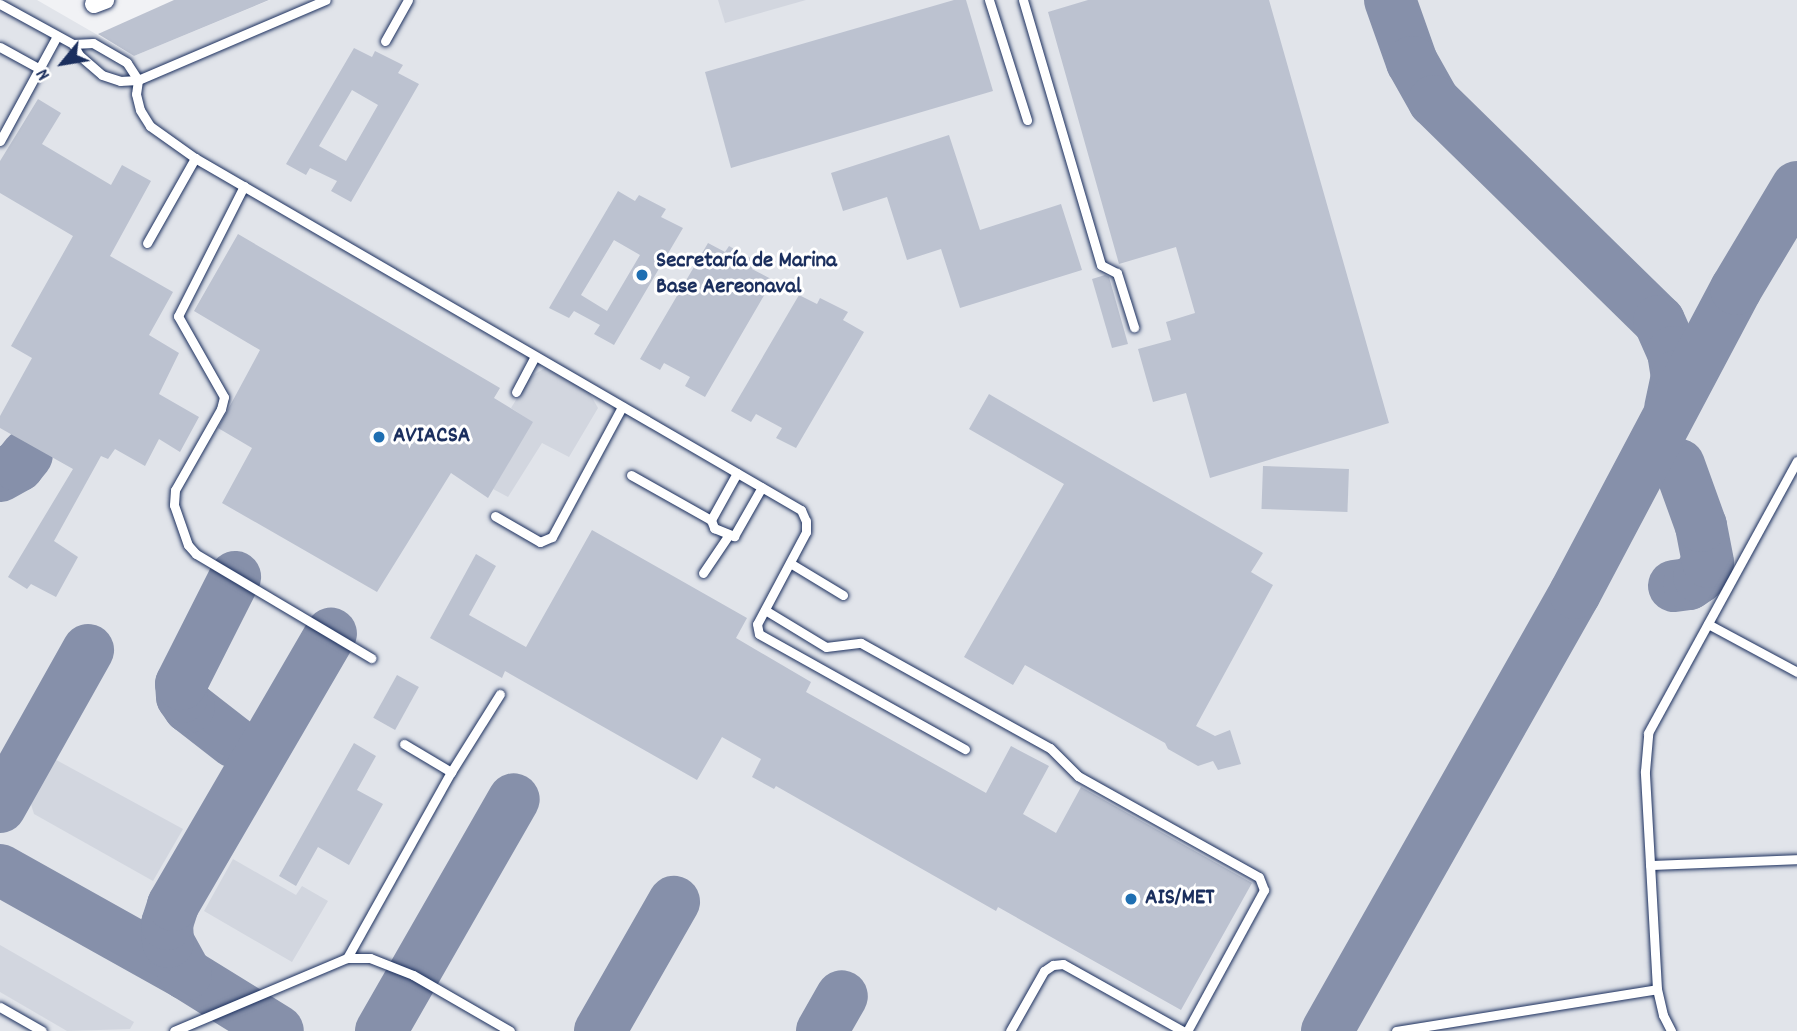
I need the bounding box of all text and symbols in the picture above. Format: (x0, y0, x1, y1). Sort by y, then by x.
north arrow (28, 28, 98, 98)
text: N (30, 63, 58, 85)
place label: Secretaría de Marina Base Aereonaval (656, 248, 837, 302)
marker: Secretaría de Marina Base Aereonaval (634, 267, 650, 283)
place label: AVIACSA (393, 423, 470, 451)
marker: AVIACSA (371, 429, 387, 445)
place label: AIS/MET (1145, 885, 1215, 913)
marker: AIS/MET (1123, 891, 1139, 907)

